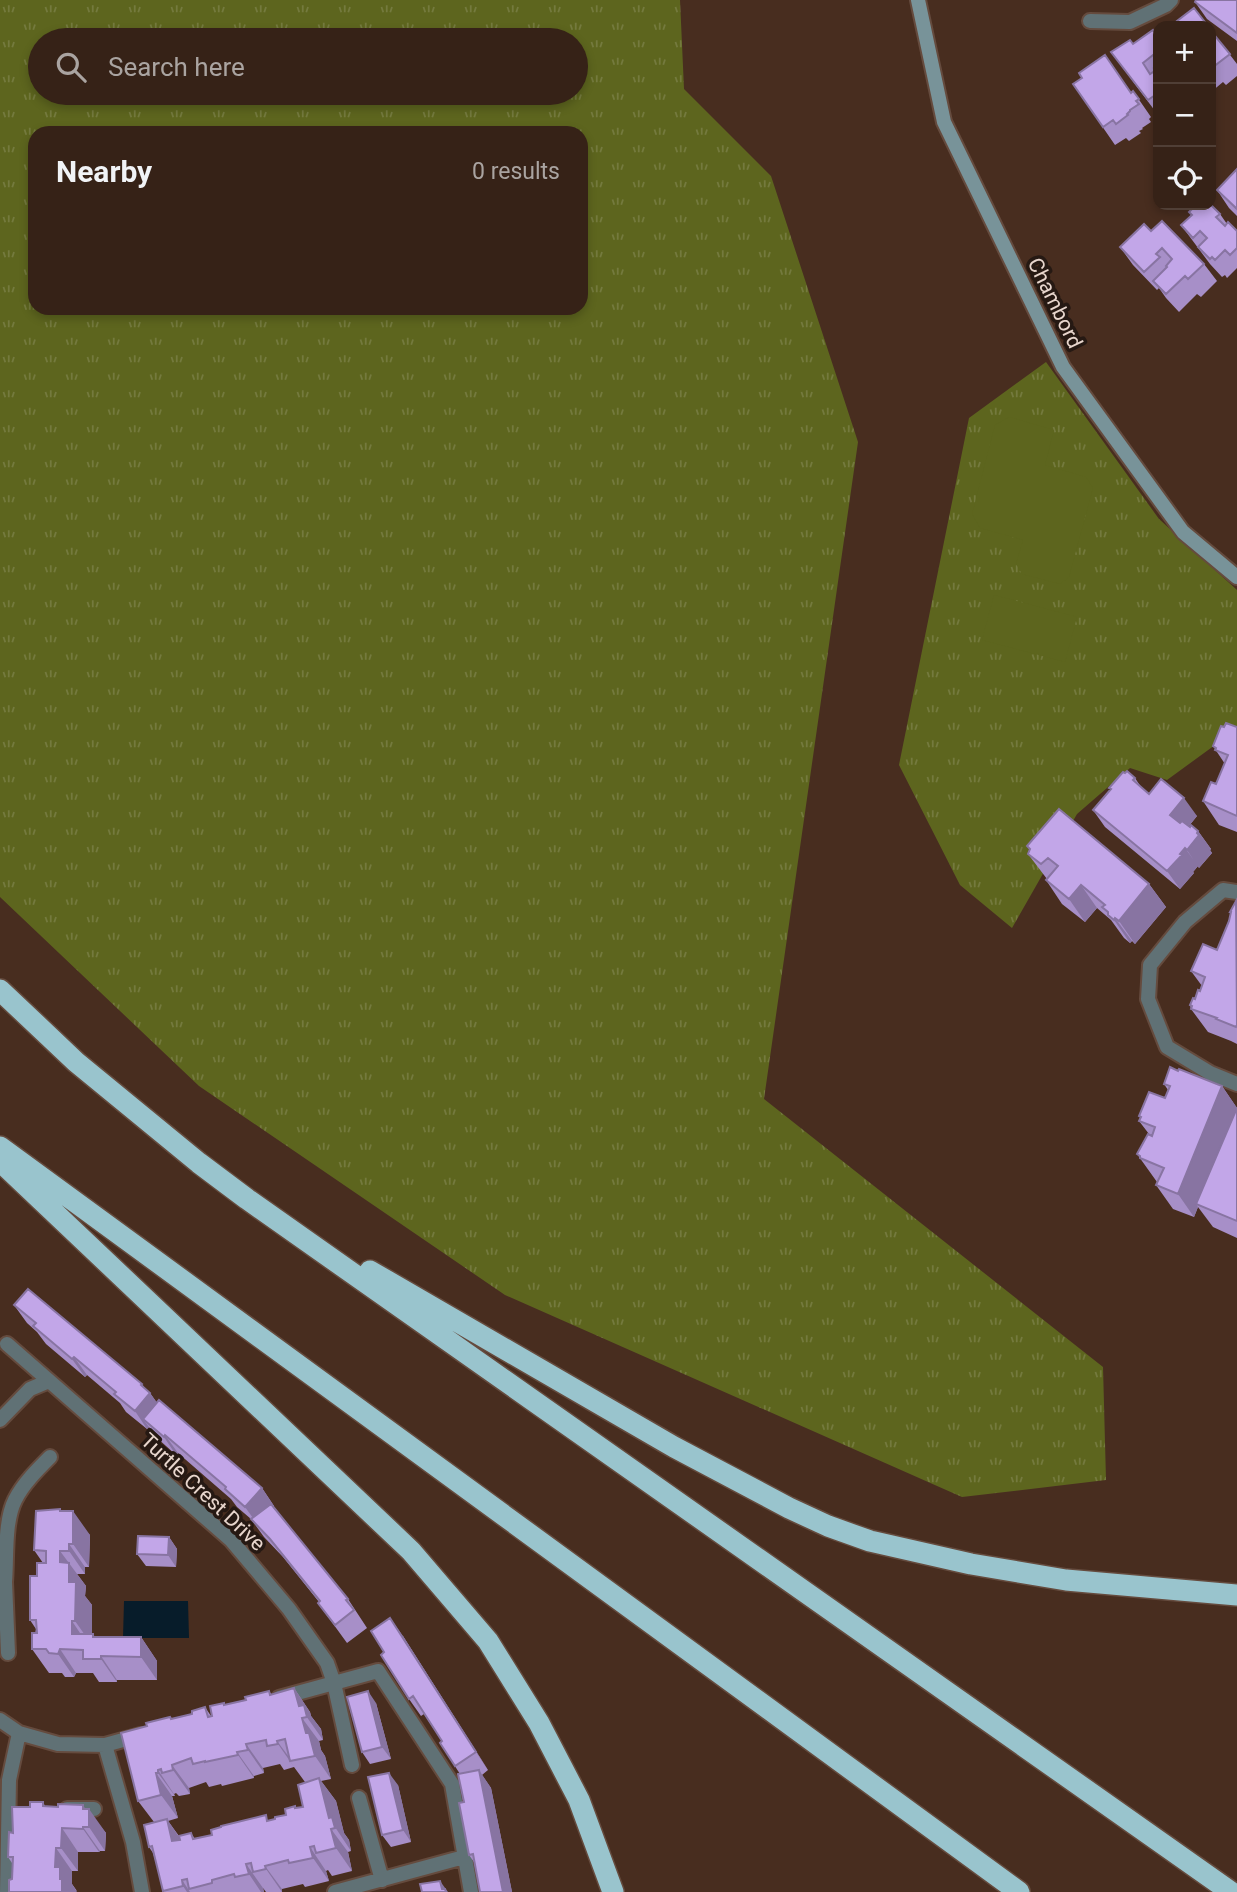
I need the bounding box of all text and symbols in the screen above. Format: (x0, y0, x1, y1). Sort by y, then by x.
map controls (1153, 21, 1216, 210)
button: + (1153, 21, 1216, 84)
search box (28, 28, 588, 105)
icon: search (52, 48, 90, 86)
text: Search here (108, 52, 245, 82)
button: − (1153, 84, 1216, 147)
button: locate (1153, 147, 1216, 210)
text: Nearby (56, 154, 152, 189)
text: 0 results (472, 158, 560, 185)
street label: Chambord (1023, 254, 1087, 352)
street label: Turtle Crest Drive (136, 1428, 270, 1556)

